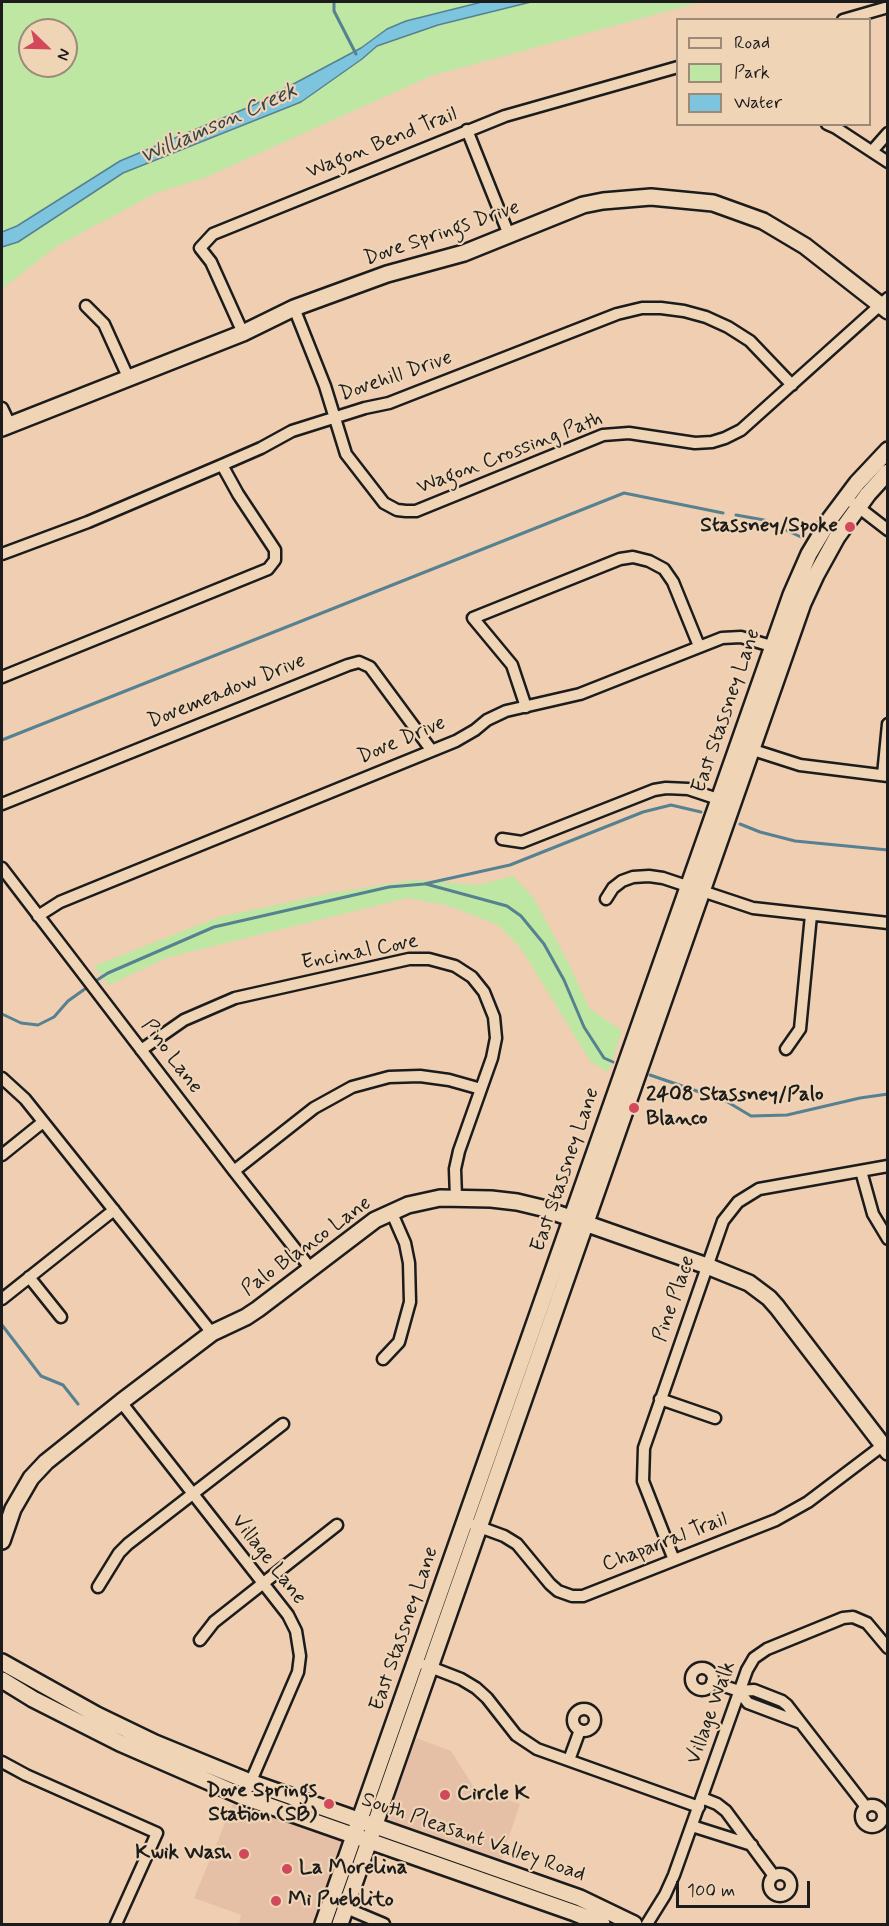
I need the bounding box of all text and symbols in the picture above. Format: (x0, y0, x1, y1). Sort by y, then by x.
north arrow (18, 18, 78, 78)
legend (676, 18, 871, 126)
text: Road (734, 31, 770, 55)
text: N (51, 45, 75, 63)
text: Park (734, 61, 770, 85)
water label: Williamson Creek (136, 79, 302, 171)
text: Water (734, 91, 782, 115)
street label: Wagon Bend Trail (303, 102, 461, 186)
street label: Dove Springs Drive (361, 196, 523, 272)
street label: Dovehill Drive (336, 346, 456, 408)
street label: Wagon Crossing Path (414, 407, 606, 501)
place label: Stassney/Spoke (700, 514, 838, 540)
marker: Stassney/Spoke (843, 520, 857, 534)
street label: East Stassney Lane (687, 625, 767, 797)
street label: Dovemeadow Drive (144, 649, 310, 735)
street label: Dove Drive (354, 711, 450, 771)
street label: Encinal Cove (299, 929, 421, 977)
street label: Pino Lane (135, 1015, 207, 1099)
place label: 2408 Stassney/Palo Blanco (646, 1083, 823, 1133)
street label: East Stassney Lane (526, 1084, 606, 1256)
marker: 2408 Stassney/Palo Blanco (627, 1101, 641, 1115)
street label: Palo Blanco Lane (237, 1191, 377, 1303)
street label: Pine Place (648, 1252, 702, 1346)
street label: Chaparral Trail (599, 1508, 731, 1578)
street label: Village Lane (225, 1510, 311, 1610)
street label: East Stassney Lane (365, 1543, 445, 1715)
street label: Village Walk (682, 1658, 742, 1768)
place label: Dove Springs Station (SB) (206, 1779, 317, 1829)
place label: Circle K (457, 1782, 529, 1808)
street label: South Pleasant Valley Road (358, 1788, 588, 1888)
marker: Circle K (438, 1788, 452, 1802)
marker: Dove Springs Station (SB) (322, 1797, 336, 1811)
place label: Kwik Wash (135, 1841, 232, 1867)
marker: Kwik Wash (237, 1847, 251, 1861)
place label: La Morelina (299, 1856, 408, 1882)
marker: La Morelina (280, 1862, 294, 1876)
scale bar (679, 1869, 812, 1907)
text: 100 m (687, 1879, 735, 1903)
place label: Mi Pueblito (288, 1888, 394, 1914)
marker: Mi Pueblito (269, 1894, 283, 1908)

